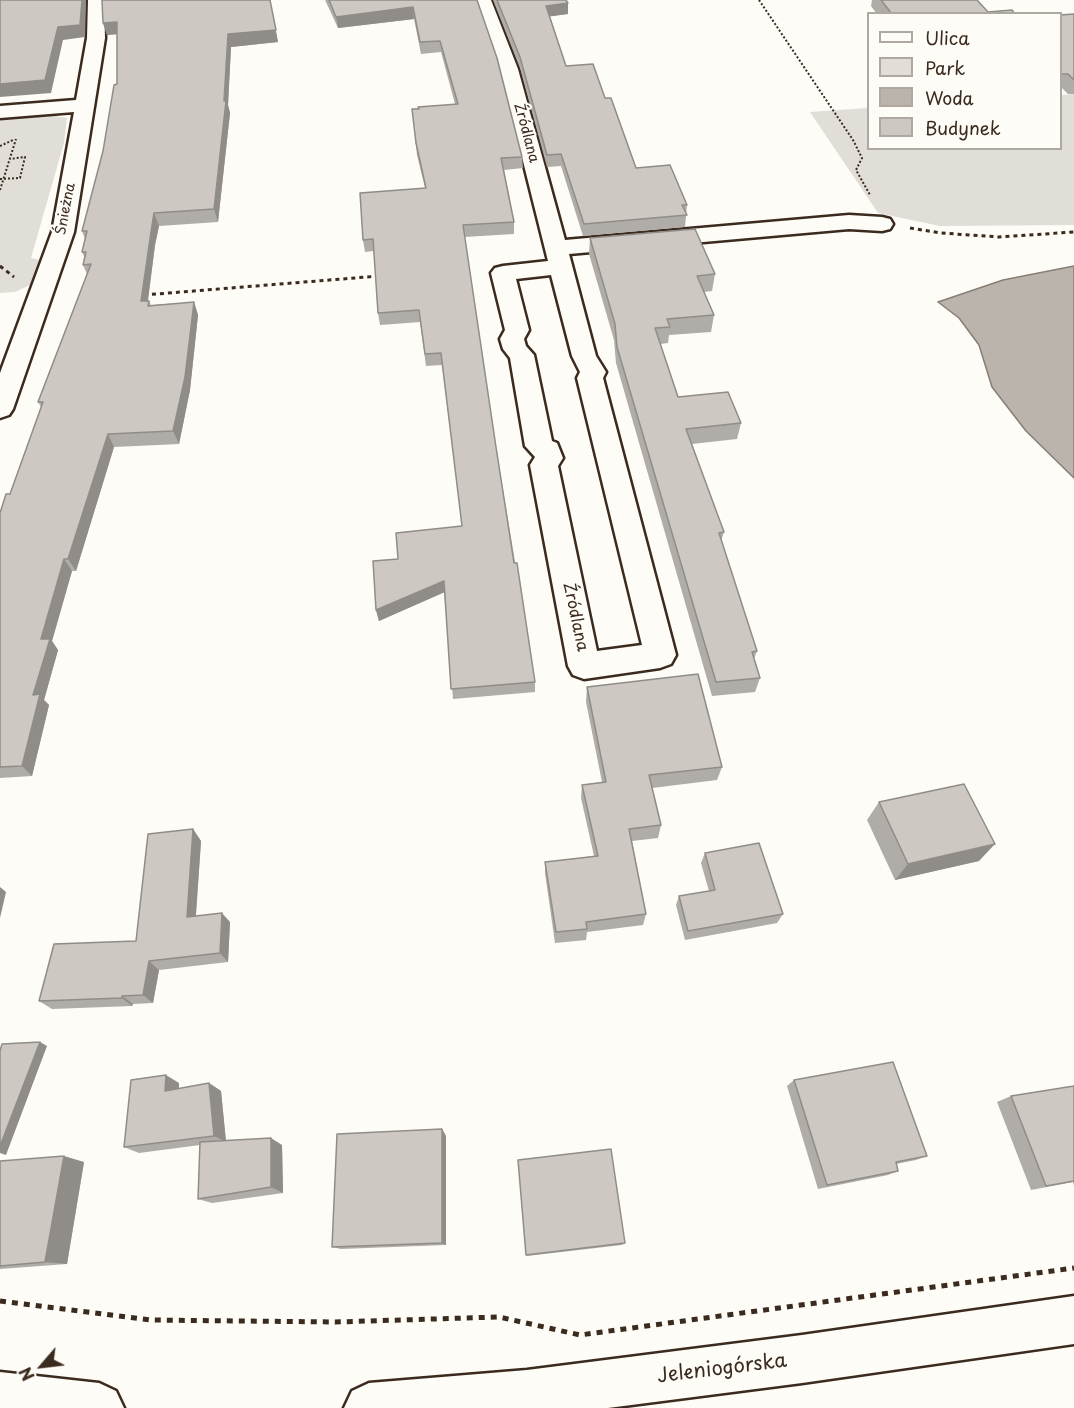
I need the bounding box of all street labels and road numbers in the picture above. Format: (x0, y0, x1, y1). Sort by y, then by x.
street label: Źródlana (510, 101, 542, 165)
street label: Śnieżna (53, 182, 79, 236)
street label: Źródlana (558, 581, 592, 653)
street label: Jeleniogórska (656, 1349, 788, 1389)

